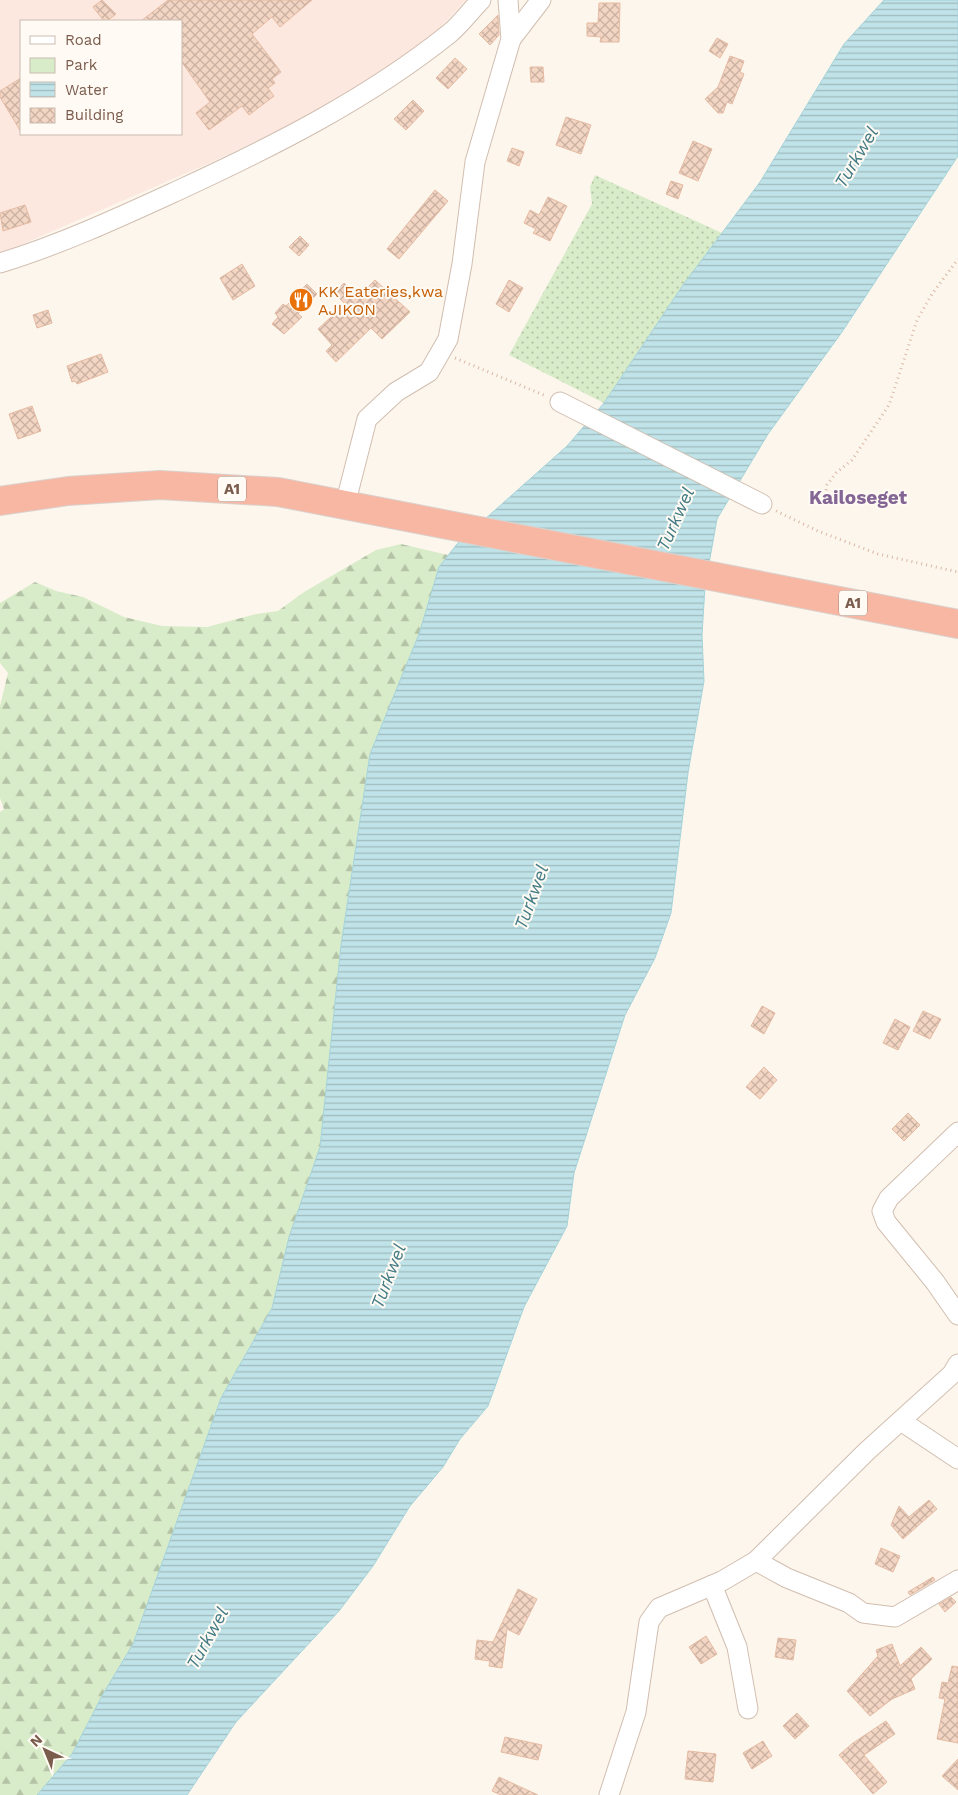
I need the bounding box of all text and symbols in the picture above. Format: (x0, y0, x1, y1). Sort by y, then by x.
legend (20, 20, 182, 135)
text: Road (65, 31, 102, 49)
text: Park (65, 56, 98, 74)
text: Water (65, 81, 108, 99)
text: Building (65, 106, 123, 124)
water label: Turkwel (830, 123, 882, 191)
place label: KK Eateries,kwa AJIKON (318, 282, 443, 319)
restaurant icon: KK Eateries,kwa AJIKON (288, 287, 314, 313)
road number: A1 (218, 476, 246, 502)
water label: Turkwel (652, 484, 698, 554)
district label: Kailoseget (809, 486, 908, 509)
road number: A1 (839, 590, 867, 616)
water label: Turkwel (510, 862, 552, 932)
water label: Turkwel (366, 1241, 410, 1311)
water label: Turkwel (182, 1604, 232, 1672)
north arrow (20, 1725, 70, 1775)
text: N (27, 1731, 45, 1750)

